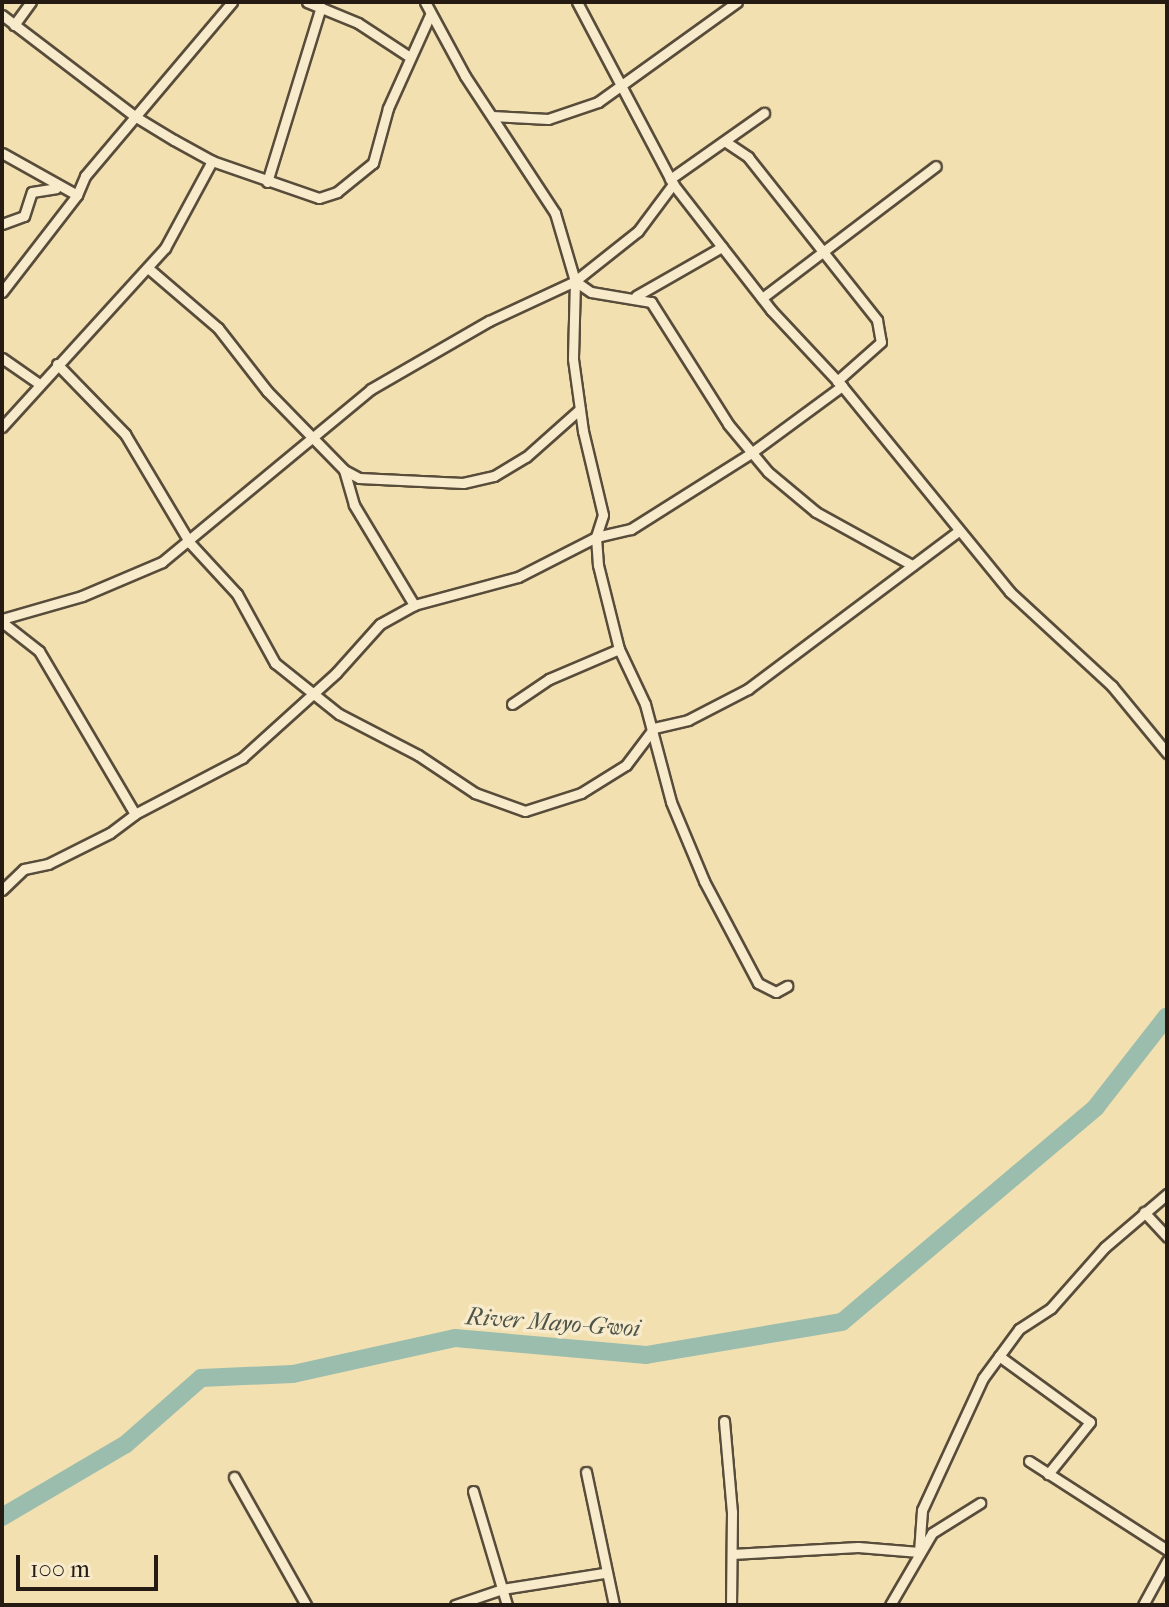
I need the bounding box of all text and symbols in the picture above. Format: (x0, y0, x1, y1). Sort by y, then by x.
water label: River Mayo-Gwoi (465, 1303, 641, 1343)
scale bar (20, 1539, 162, 1589)
text: 100 m (30, 1555, 90, 1583)

